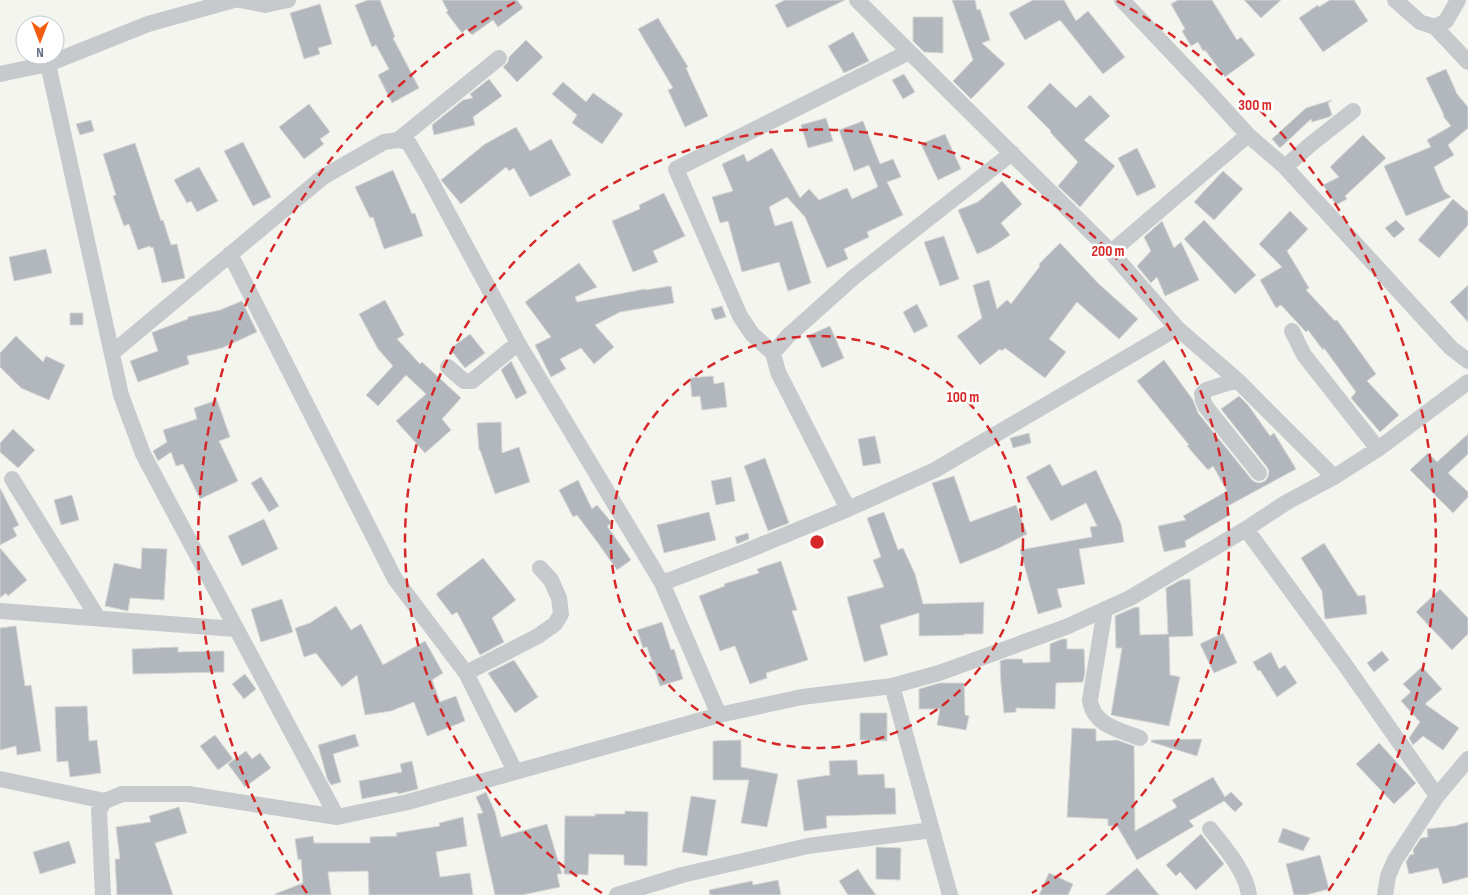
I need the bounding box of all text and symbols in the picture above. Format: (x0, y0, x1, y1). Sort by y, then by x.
north arrow (15, 15, 65, 65)
text: N (36, 44, 44, 61)
text: 300 m (1238, 96, 1272, 115)
text: 200 m (1091, 242, 1125, 261)
text: 100 m (947, 388, 979, 407)
centre of rings (808, 533, 826, 551)

